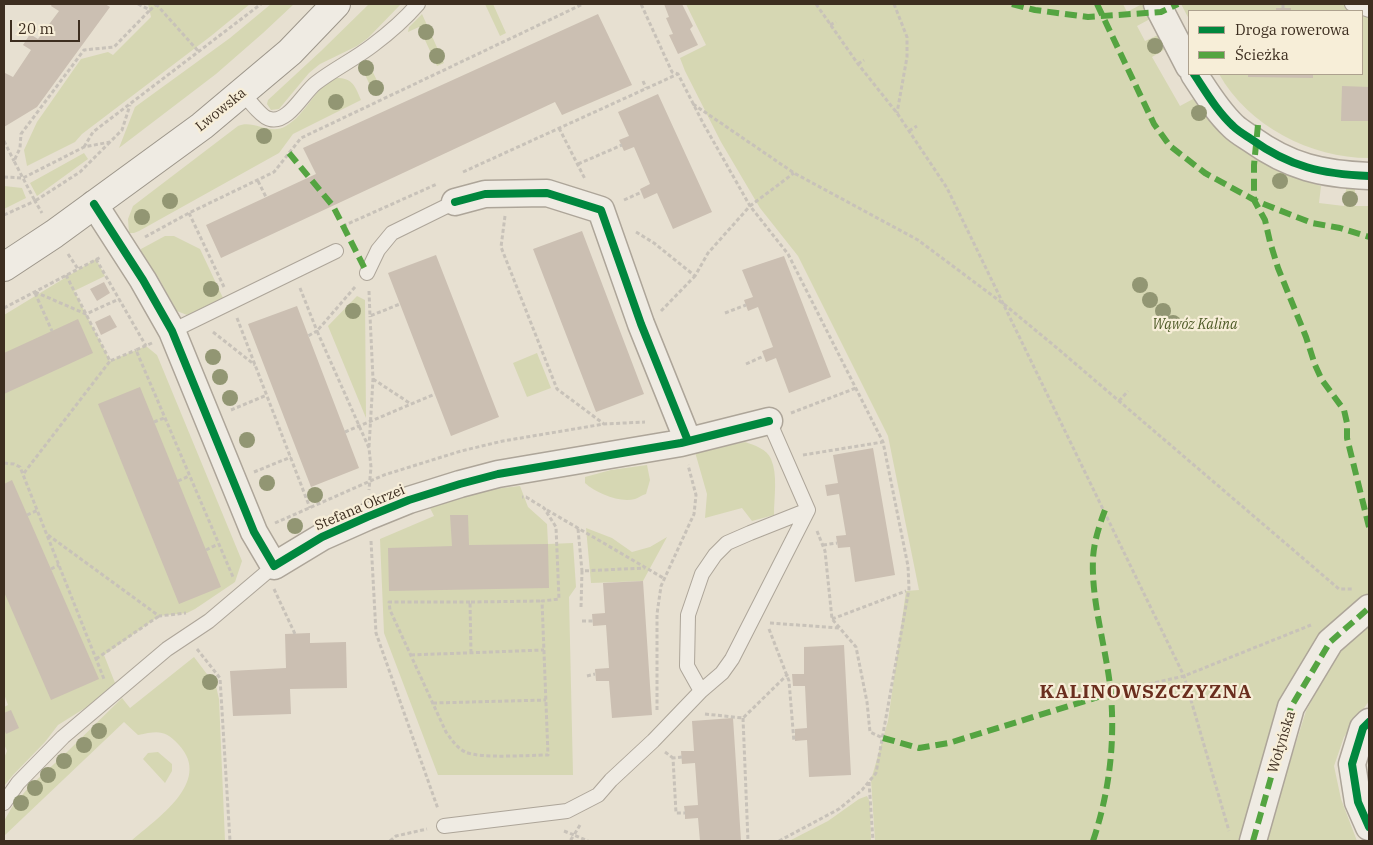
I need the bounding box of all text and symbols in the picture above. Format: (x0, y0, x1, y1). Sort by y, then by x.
scale bar (12, 10, 82, 42)
legend (1188, 10, 1363, 75)
text: 20 m (18, 19, 54, 38)
text: Droga rowerowa (1235, 20, 1350, 39)
text: Ścieżka (1235, 45, 1289, 64)
street label: Lwowska (192, 85, 250, 135)
park label: Wąwóz Kalina (1152, 317, 1238, 333)
street label: Stefana Okrzei (312, 481, 408, 535)
district label: KALINOWSZCZYZNA (1038, 682, 1254, 704)
street label: Wołyńska (1265, 709, 1299, 775)

